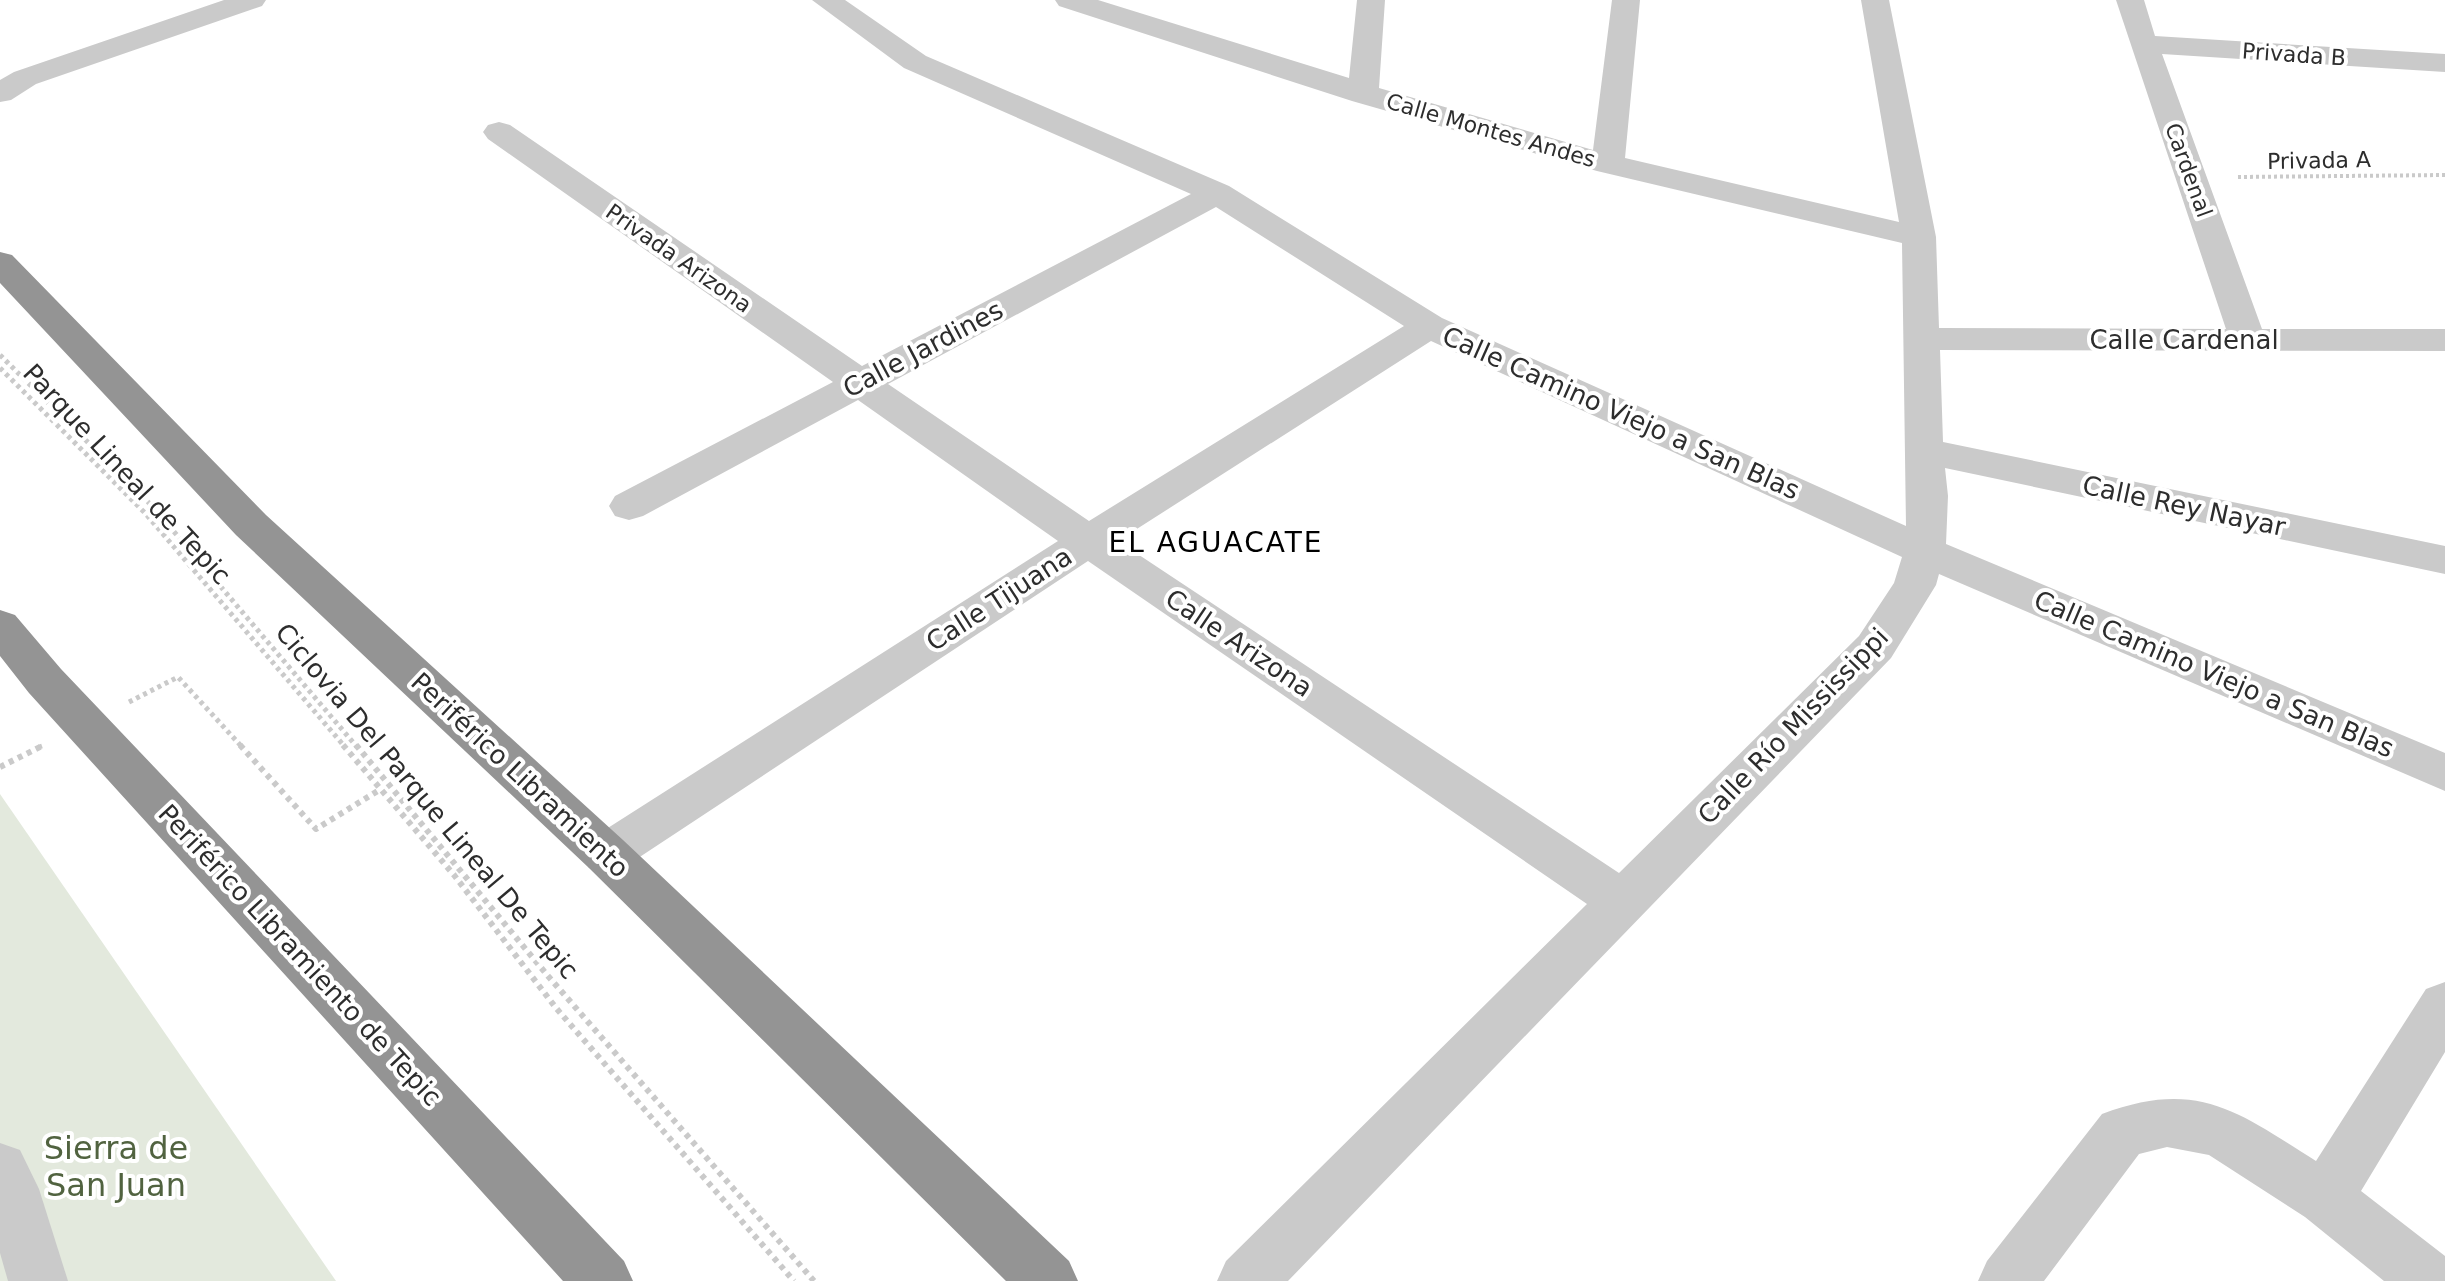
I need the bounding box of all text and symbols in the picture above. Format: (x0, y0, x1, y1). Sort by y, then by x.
street label: Privada B (2241, 38, 2347, 71)
street label: Calle Montes Andes (1383, 89, 1598, 172)
street label: Cardenal (2160, 120, 2217, 221)
street label: Privada A (2267, 147, 2371, 174)
street label: Privada Arizona (601, 199, 756, 318)
street label: Calle Jardines (838, 294, 1008, 404)
street label: Calle Camino Viejo a San Blas (1438, 320, 1804, 506)
street label: Calle Cardenal (2089, 325, 2279, 355)
street label: Parque Lineal de Tepic (17, 358, 237, 590)
street label: Calle Rey Nayar (2080, 470, 2289, 542)
district label: EL AGUACATE (1108, 526, 1324, 559)
street label: Calle Tijuana (921, 541, 1077, 657)
street label: Calle Arizona (1160, 583, 1318, 703)
street label: Calle Camino Viejo a San Blas (2030, 584, 2398, 764)
street label: Ciclovia Del Parque Lineal De Tepic (269, 617, 585, 985)
street label: Calle Río Mississippi (1692, 622, 1894, 830)
street label: Periférico Libramiento (405, 666, 635, 884)
street label: Periférico Libramiento de Tepic (152, 798, 448, 1112)
park label: Sierra de San Juan (44, 1129, 188, 1204)

